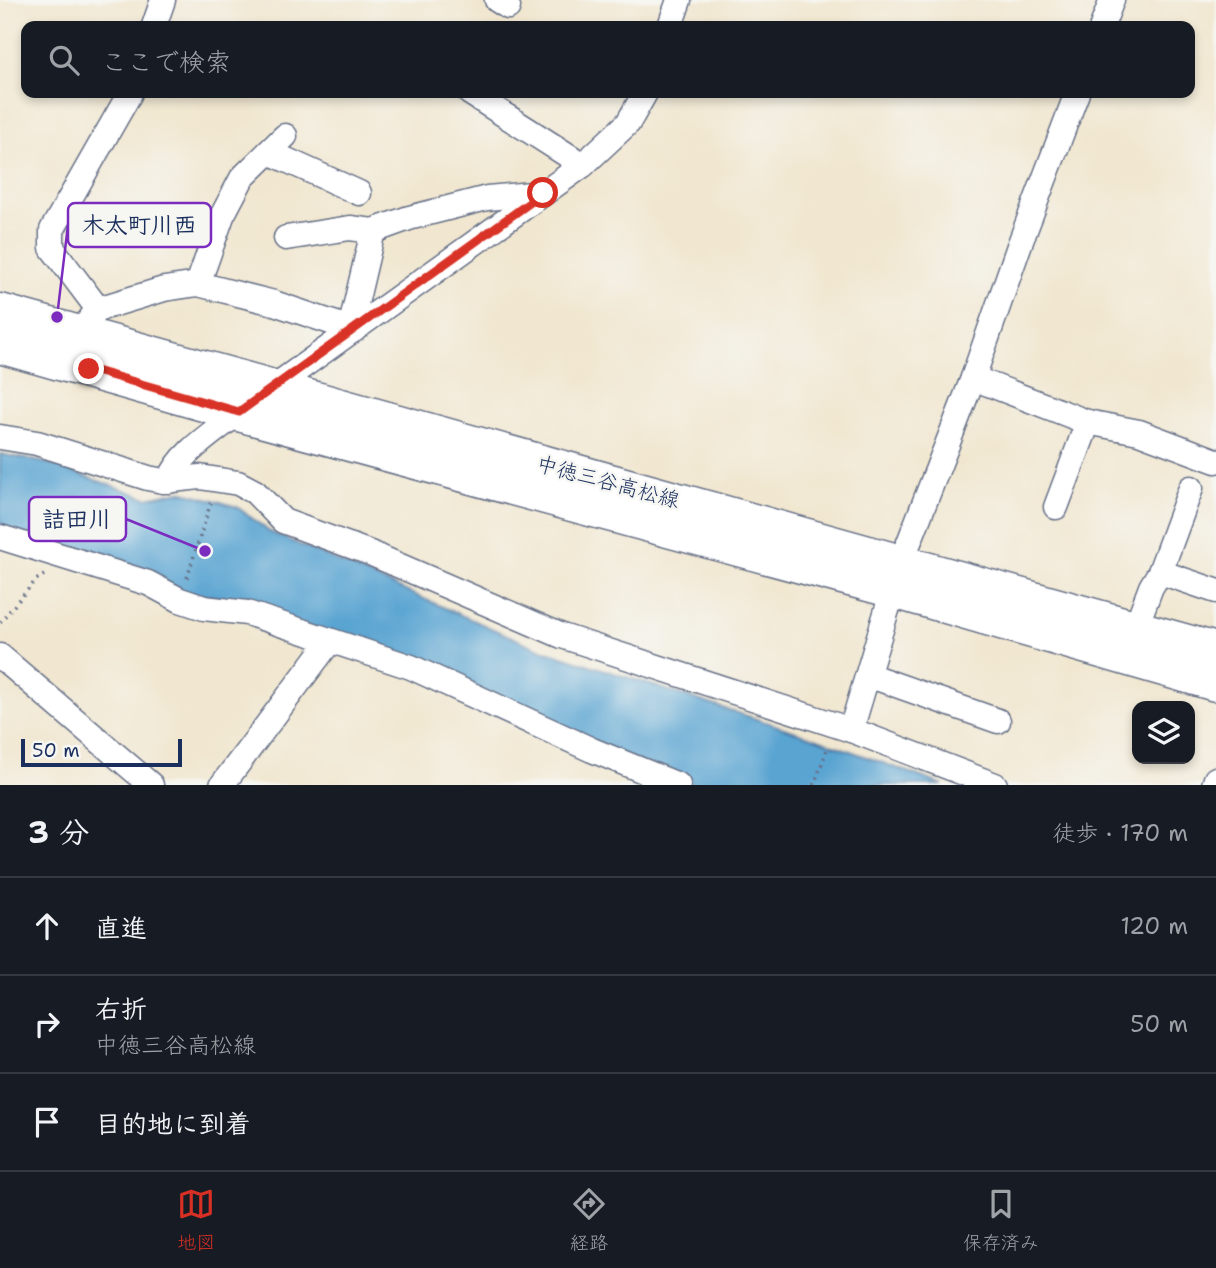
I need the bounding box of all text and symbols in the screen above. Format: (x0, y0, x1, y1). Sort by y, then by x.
search box (21, 21, 1195, 98)
icon: search (45, 41, 83, 79)
text: ここで検索 (101, 44, 231, 79)
route start (527, 177, 558, 208)
callout: 木太町川西 (68, 203, 211, 247)
text: 木太町川西 (82, 210, 197, 240)
route end (73, 353, 104, 384)
street label: 中徳三谷高松線 (533, 449, 683, 515)
callout: 詰田川 (29, 497, 126, 541)
text: 詰田川 (43, 504, 112, 534)
map controls (1132, 701, 1195, 764)
button: layers (1132, 701, 1195, 764)
scale bar (21, 736, 182, 768)
text: 50 m (32, 738, 80, 763)
text: 3 分 (28, 812, 89, 853)
text: 徒歩 · 170 m (1052, 818, 1188, 848)
icon: ahead (28, 907, 66, 945)
text: 直進 (95, 910, 147, 945)
text: 120 m (1120, 911, 1188, 941)
text: 右折 (95, 991, 147, 1026)
icon: right (28, 1005, 66, 1043)
text: 50 m (1130, 1009, 1188, 1039)
text: 中徳三谷高松線 (95, 1030, 256, 1060)
icon: arrive (28, 1103, 66, 1141)
text: 目的地に到着 (95, 1106, 251, 1141)
tab: 地図 (177, 1185, 215, 1255)
tab: 経路 (570, 1185, 608, 1255)
tab: 保存済み (963, 1185, 1039, 1255)

